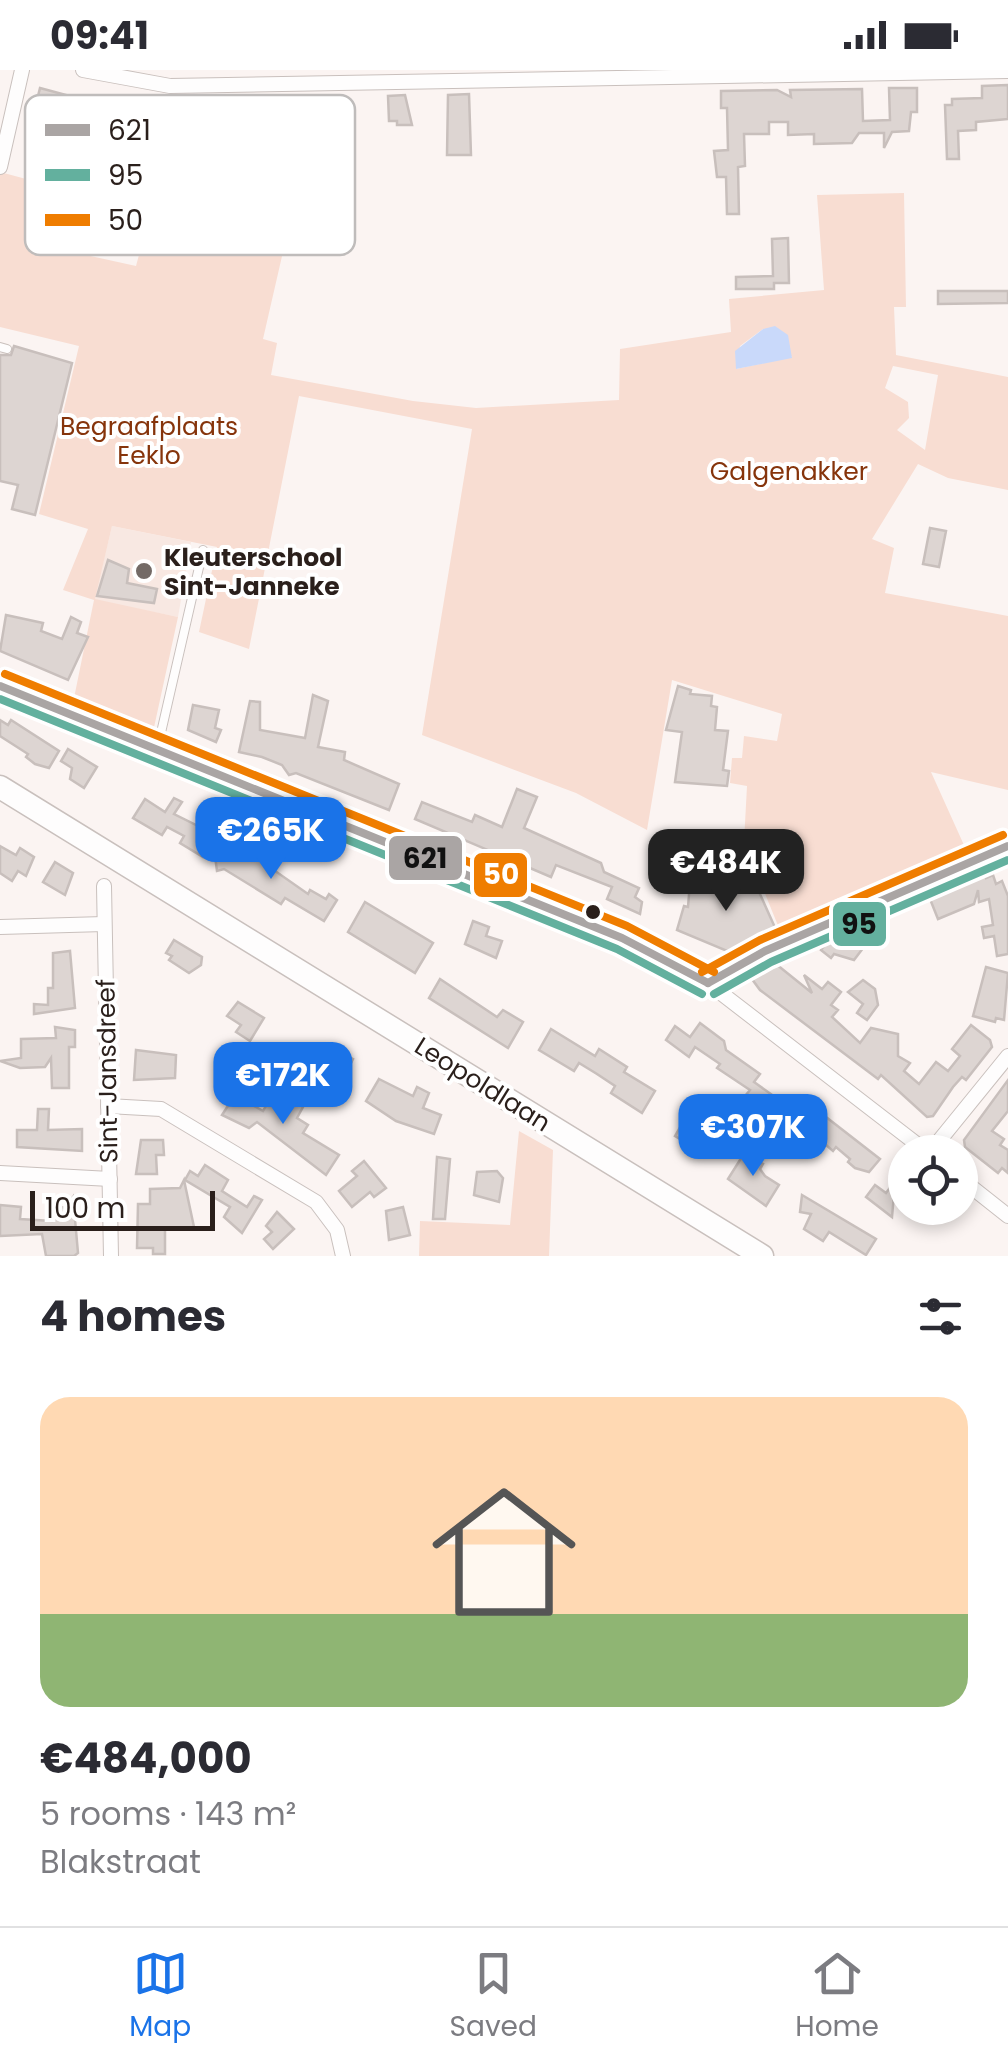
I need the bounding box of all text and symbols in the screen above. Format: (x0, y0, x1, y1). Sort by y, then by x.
text: 09:41 (50, 9, 149, 62)
legend (25, 95, 355, 255)
text: 621 (108, 111, 151, 150)
text: 95 (108, 156, 143, 195)
text: 50 (108, 201, 143, 240)
park label: Begraafplaats Eeklo (60, 409, 238, 473)
park label: Galgenakker (710, 454, 868, 489)
place label: Kleuterschool Sint-Janneke (164, 540, 342, 604)
marker: Kleuterschool Sint-Janneke (133, 560, 155, 582)
pin: €265K (201, 797, 341, 882)
text: €265K (217, 807, 325, 852)
pin: €484K (656, 829, 796, 914)
line badge: 621 (387, 834, 464, 882)
text: 621 (403, 839, 447, 878)
text: €484K (670, 839, 782, 884)
line badge: 50 (472, 851, 529, 899)
text: 50 (483, 855, 519, 894)
line badge: 95 (831, 900, 888, 948)
unlabelled marker (583, 902, 603, 922)
text: 95 (841, 905, 877, 944)
street label: Sint-Jansdreef (88, 979, 127, 1163)
street label: Leopoldlaan (408, 1029, 557, 1140)
pin: €172K (213, 1042, 353, 1127)
text: €172K (235, 1052, 331, 1097)
pin: €307K (683, 1094, 823, 1179)
text: €307K (700, 1104, 806, 1149)
map controls (888, 1135, 978, 1225)
button: locate (888, 1135, 978, 1225)
scale bar (30, 1186, 215, 1230)
text: 100 m (45, 1189, 125, 1228)
text: 4 homes (40, 1287, 226, 1346)
icon: filters (913, 1289, 968, 1344)
icon: home (414, 1462, 594, 1642)
text: €484,000 (40, 1729, 252, 1788)
text: 5 rooms · 143 m² (40, 1791, 296, 1836)
text: Blakstraat (40, 1839, 201, 1884)
tab: Map (129, 1946, 191, 2048)
tab: Saved (450, 1946, 537, 2048)
tab: Home (795, 1946, 879, 2048)

